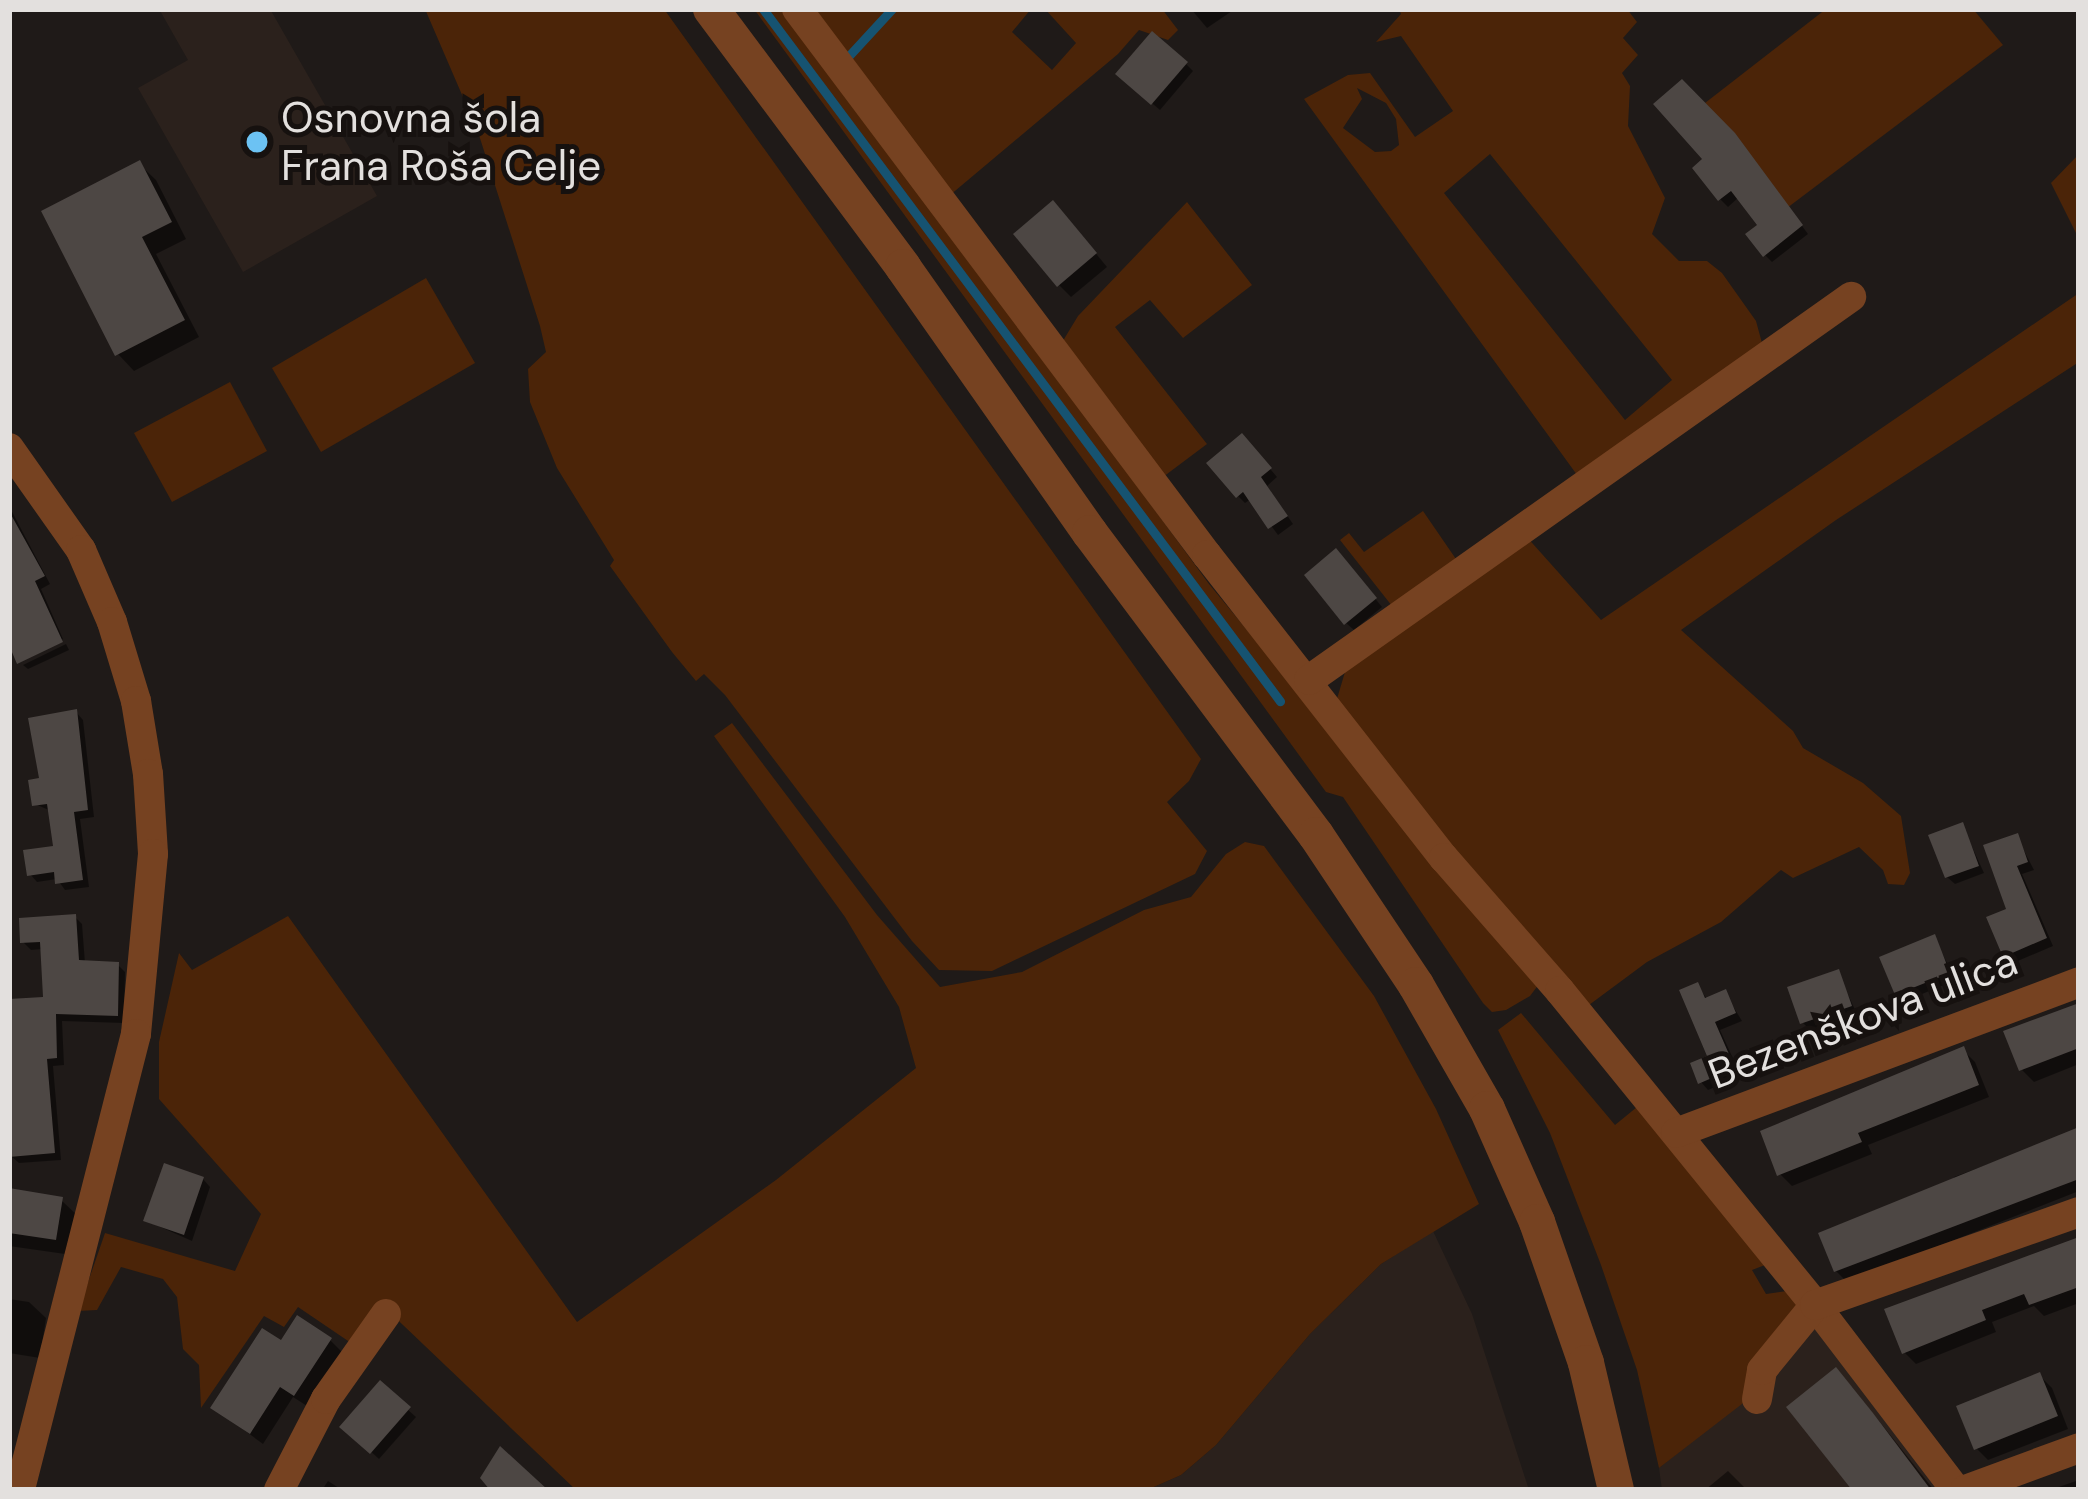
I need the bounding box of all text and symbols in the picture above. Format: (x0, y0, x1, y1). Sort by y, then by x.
place label: Osnovna šola Frana Roša Celje (281, 93, 601, 192)
marker: Osnovna šola Frana Roša Celje (244, 129, 270, 155)
street label: Bezenškova ulica (1702, 936, 2024, 1100)

